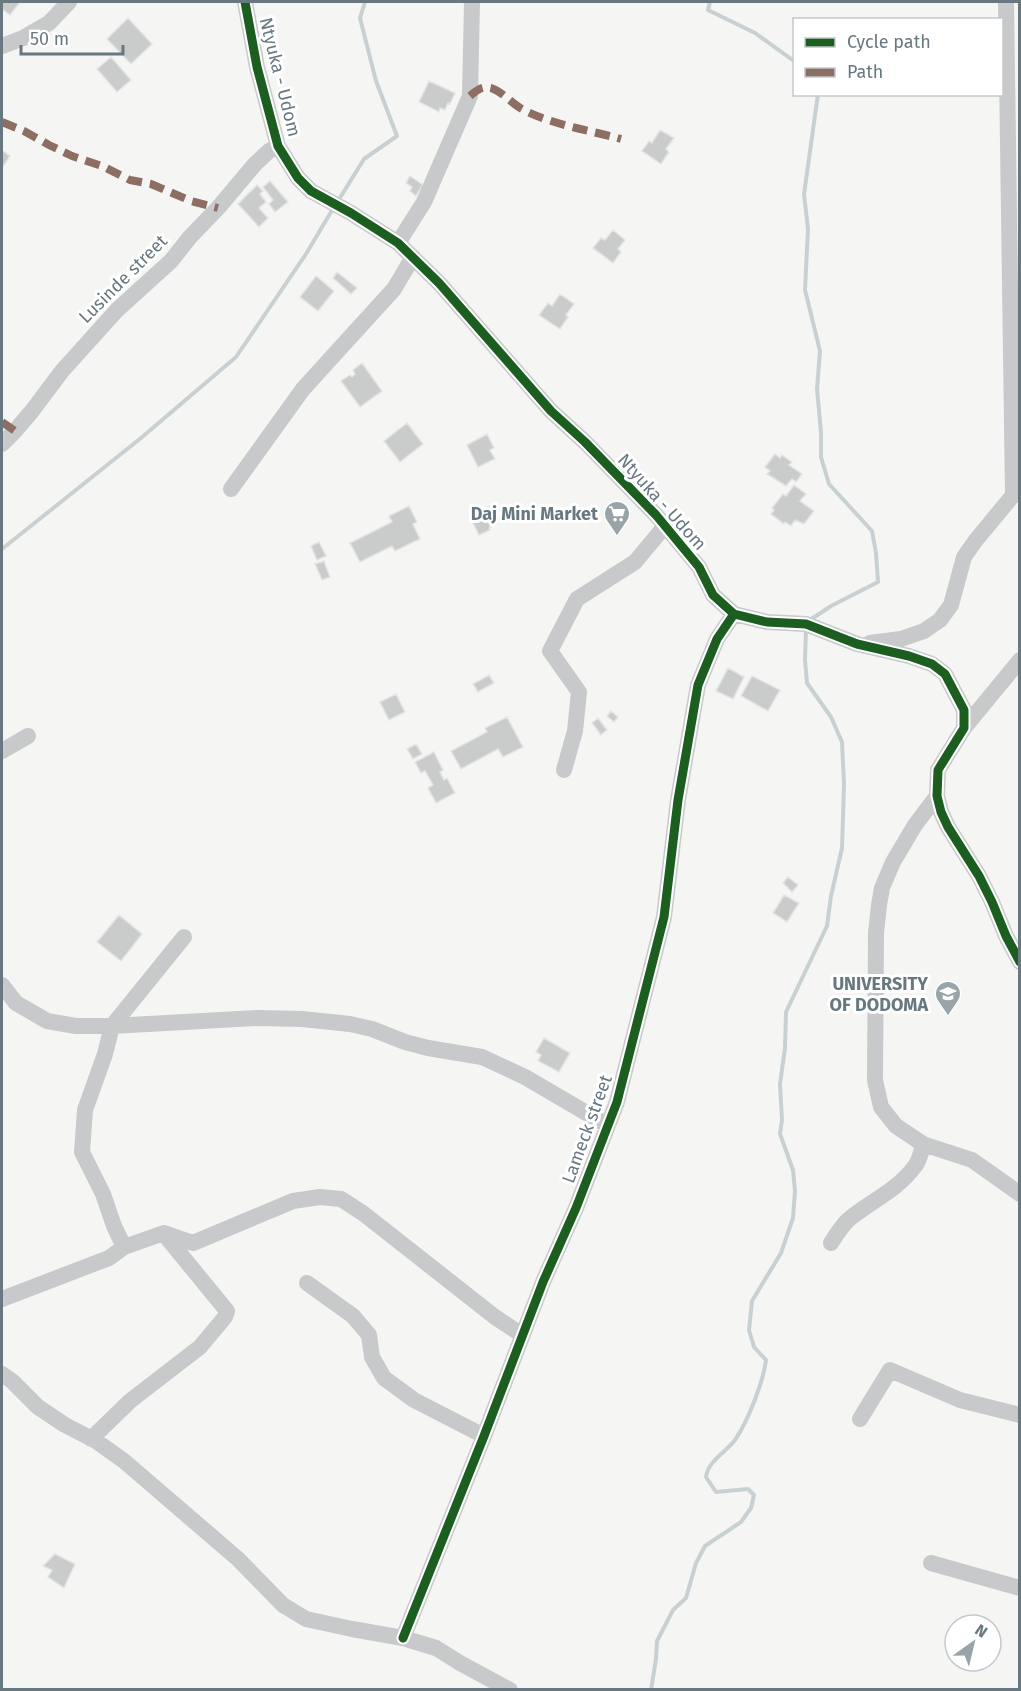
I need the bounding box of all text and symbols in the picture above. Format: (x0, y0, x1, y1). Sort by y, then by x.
street label: Ntyuka - Udom (255, 15, 305, 139)
scale bar (21, 18, 123, 56)
legend (793, 18, 1003, 96)
text: 50 m (30, 28, 69, 50)
text: Cycle path (847, 31, 931, 53)
text: Path (847, 61, 883, 83)
street label: Lusinde street (74, 230, 172, 328)
street label: Ntyuka - Udom (613, 449, 711, 555)
supermarket icon: Daj Mini Market (602, 499, 632, 537)
place label: Daj Mini Market (471, 503, 599, 525)
place label: UNIVERSITY OF DODOMA (830, 973, 928, 1016)
school or university icon: UNIVERSITY OF DODOMA (933, 979, 963, 1017)
street label: Lameck street (557, 1071, 617, 1186)
north arrow (943, 1613, 1003, 1673)
text: N (971, 1620, 991, 1642)

